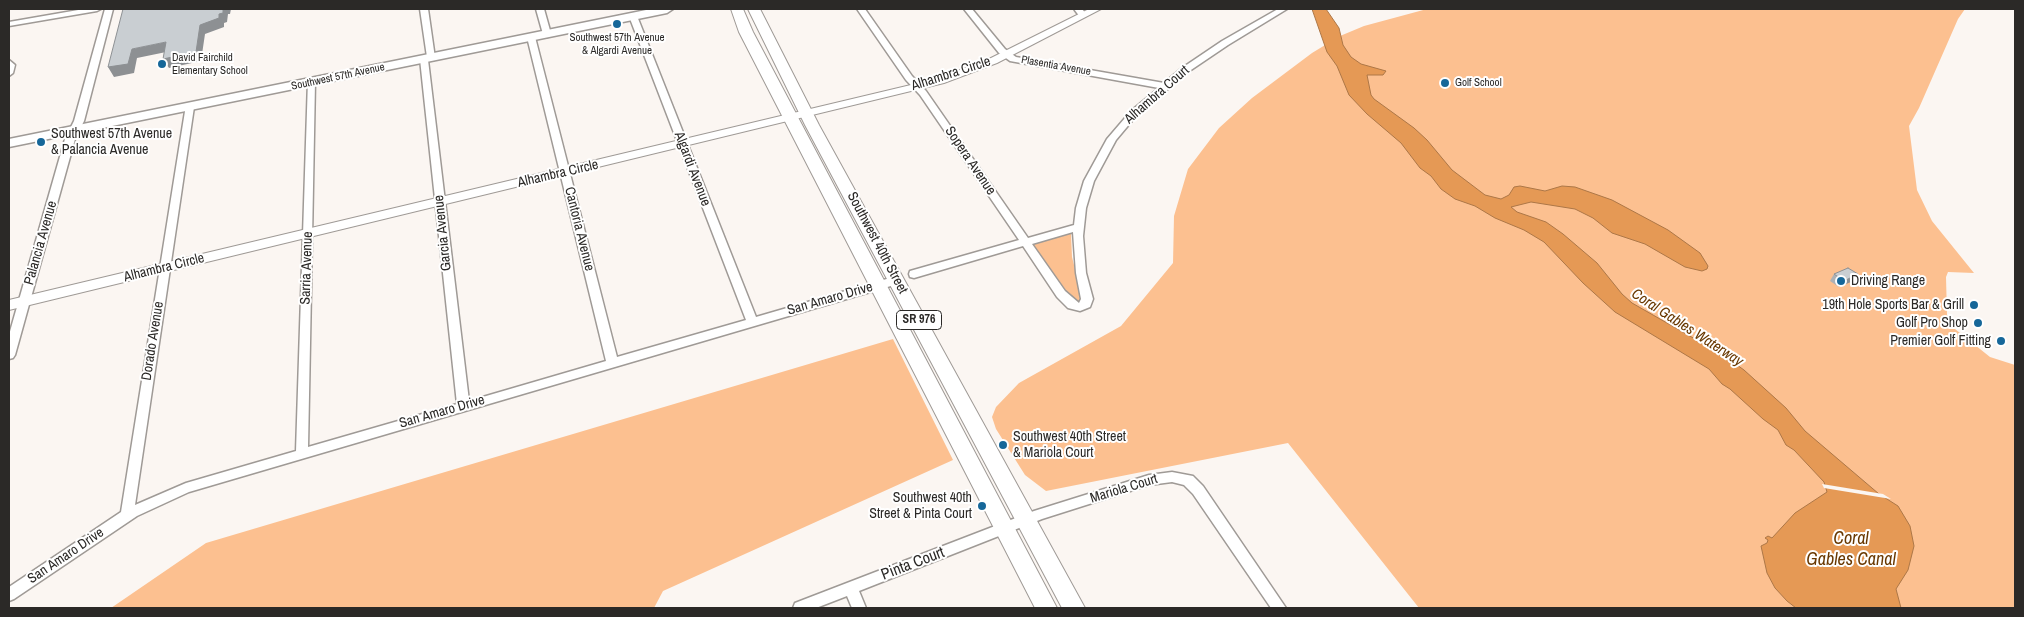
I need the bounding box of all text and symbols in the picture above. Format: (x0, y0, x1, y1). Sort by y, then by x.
marker: Southwest 57th Avenue & Algardi Avenue (611, 18, 623, 30)
place label: Southwest 57th Avenue & Algardi Avenue (569, 31, 665, 57)
place label: David Fairchild Elementary School (172, 51, 248, 77)
street label: Alhambra Circle (909, 53, 993, 95)
street label: Plasentia Avenue (1020, 53, 1092, 79)
marker: David Fairchild Elementary School (156, 58, 168, 70)
street label: Southwest 57th Avenue (290, 61, 386, 93)
street label: Alhambra Court (1121, 62, 1193, 128)
place label: Golf School (1455, 76, 1502, 90)
marker: Golf School (1439, 77, 1451, 89)
street label: Sopera Avenue (941, 124, 999, 198)
place label: Southwest 57th Avenue & Palancia Avenue (51, 126, 172, 158)
street label: Algardi Avenue (670, 129, 714, 209)
marker: Southwest 57th Avenue & Palancia Avenue (35, 136, 47, 148)
street label: Alhambra Circle (516, 157, 600, 191)
street label: Cantoria Avenue (560, 185, 598, 273)
street label: Southwest 40th Street (843, 189, 911, 297)
street label: Garcia Avenue (431, 194, 455, 272)
street label: Palancia Avenue (21, 199, 61, 287)
street label: Sarria Avenue (297, 231, 317, 305)
street label: Alhambra Circle (122, 250, 206, 286)
place label: Driving Range (1851, 273, 1925, 289)
marker: Driving Range (1835, 275, 1847, 287)
street label: San Amaro Drive (785, 279, 875, 319)
water label: Coral Gables Waterway (1628, 285, 1746, 371)
place label: 19th Hole Sports Bar & Grill (1822, 297, 1964, 313)
marker: 19th Hole Sports Bar & Grill (1968, 299, 1980, 311)
street label: Dorado Avenue (138, 300, 168, 382)
road number: SR 976 (896, 310, 942, 330)
place label: Golf Pro Shop (1896, 315, 1968, 331)
marker: Golf Pro Shop (1972, 317, 1984, 329)
place label: Premier Golf Fitting (1890, 333, 1991, 349)
marker: Premier Golf Fitting (1995, 335, 2007, 347)
street label: San Amaro Drive (397, 392, 487, 432)
place label: Southwest 40th Street & Mariola Court (1013, 429, 1126, 462)
marker: Southwest 40th Street & Mariola Court (997, 439, 1009, 451)
street label: Mariola Court (1088, 471, 1160, 507)
place label: Southwest 40th Street & Pinta Court (869, 490, 972, 522)
marker: Southwest 40th Street & Pinta Court (976, 500, 988, 512)
street label: San Amaro Drive (25, 524, 107, 588)
water label: Coral Gables Canal (1806, 528, 1896, 570)
street label: Pinta Court (879, 543, 947, 585)

